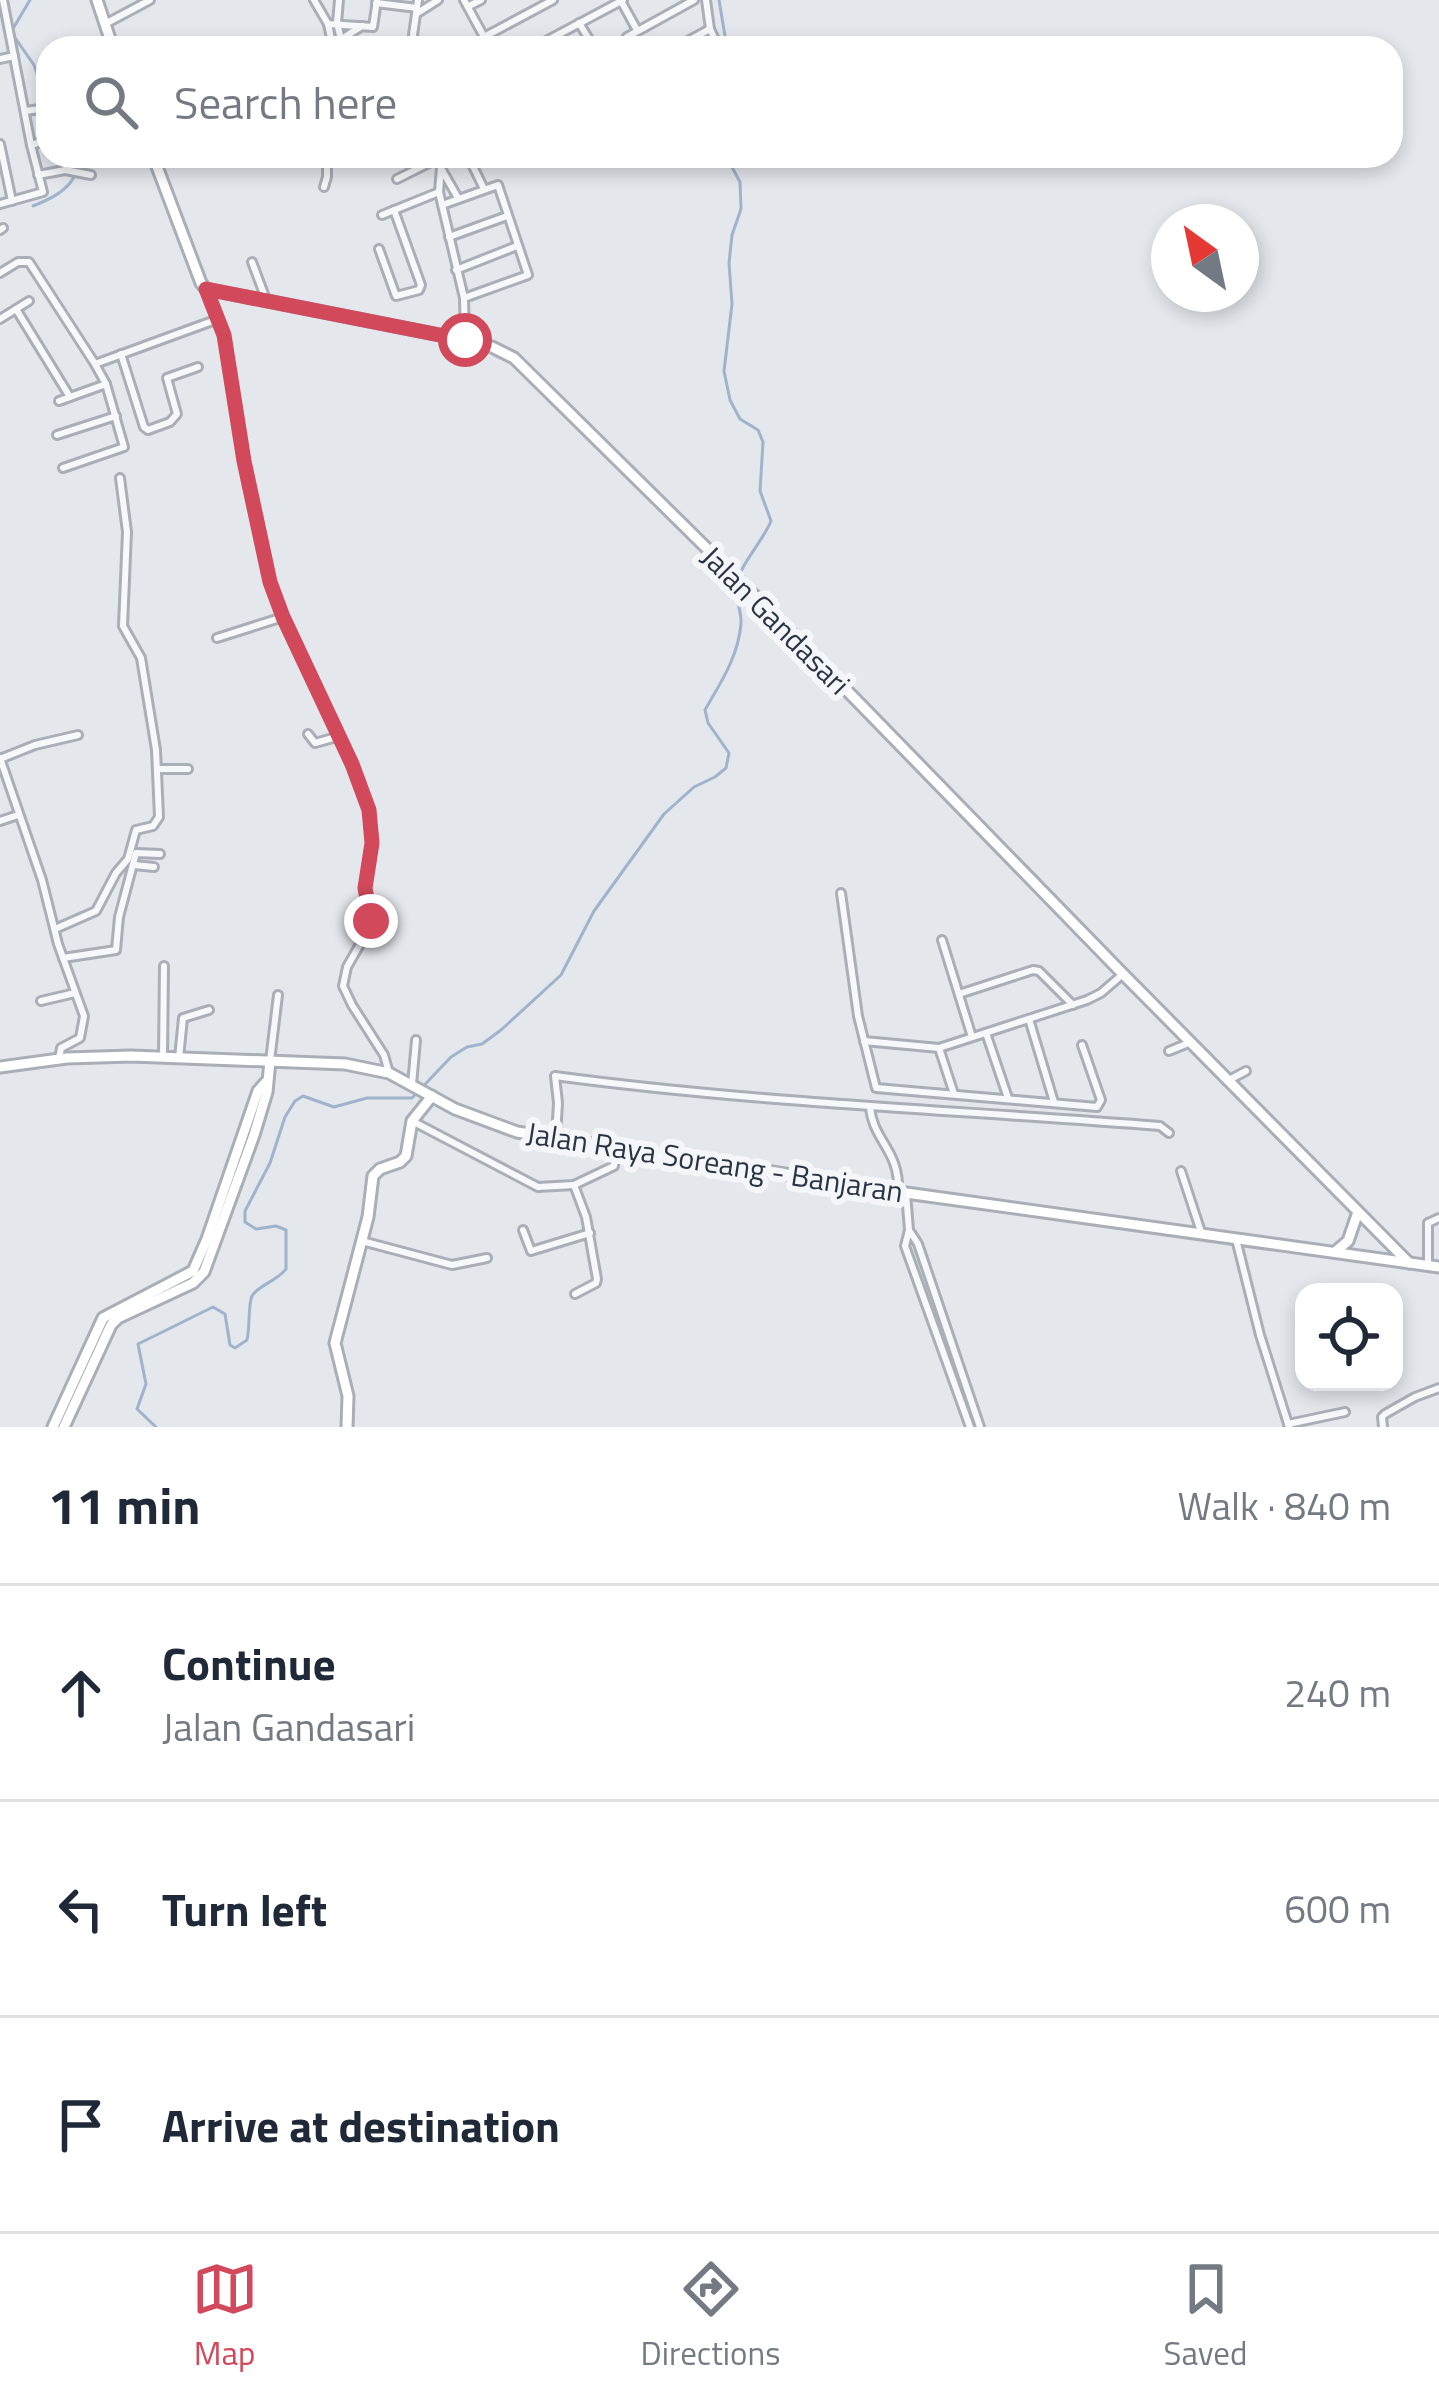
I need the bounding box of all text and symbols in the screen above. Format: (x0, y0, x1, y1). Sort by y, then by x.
search box (36, 36, 1403, 168)
text: Search here (174, 68, 397, 136)
icon: search (78, 69, 144, 135)
north arrow (1151, 204, 1259, 312)
route start (438, 313, 492, 367)
street label: Jalan Gandasari (691, 535, 861, 705)
route end (344, 894, 398, 948)
street label: Jalan Raya Soreang - Banjaran (523, 1110, 907, 1214)
map controls (1295, 1283, 1403, 1391)
button: locate (1295, 1283, 1403, 1391)
text: 11 min (48, 1466, 201, 1544)
text: Walk · 840 m (1177, 1476, 1391, 1535)
text: Continue (162, 1629, 336, 1697)
icon: ahead (48, 1660, 114, 1726)
text: 240 m (1284, 1663, 1391, 1722)
text: Jalan Gandasari (162, 1697, 415, 1756)
text: Turn left (162, 1875, 327, 1943)
icon: left (48, 1876, 114, 1942)
text: 600 m (1284, 1879, 1391, 1938)
text: Arrive at destination (162, 2091, 560, 2159)
icon: arrive (48, 2092, 114, 2158)
tab: Map (192, 2256, 258, 2378)
tab: Directions (641, 2256, 781, 2378)
tab: Saved (1164, 2256, 1247, 2378)

